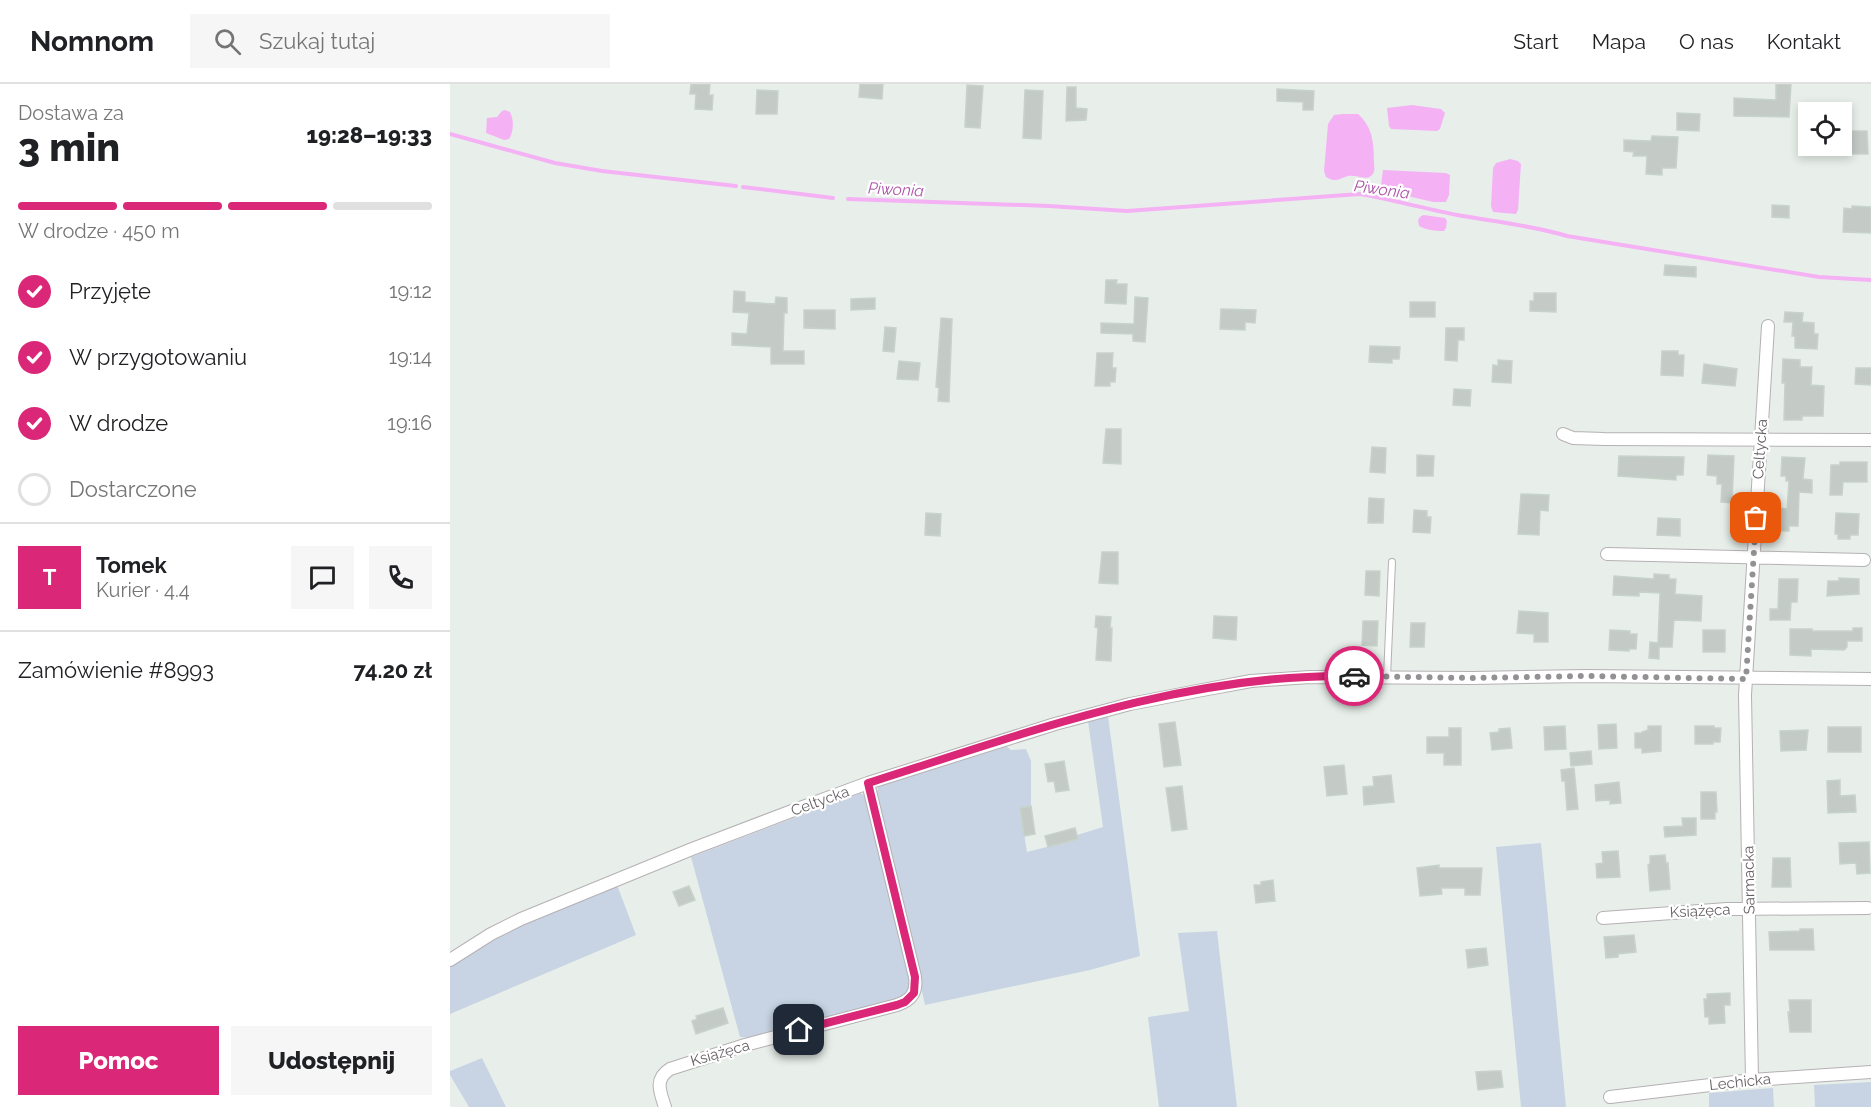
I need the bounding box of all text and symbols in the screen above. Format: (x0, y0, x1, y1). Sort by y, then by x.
search box (190, 14, 610, 68)
text: Nomnom (30, 25, 154, 58)
icon: search (211, 25, 244, 58)
text: Szukaj tutaj (259, 28, 375, 54)
text: Start (1513, 29, 1559, 54)
text: Mapa (1592, 29, 1646, 54)
text: O nas (1679, 29, 1734, 54)
text: Kontakt (1767, 29, 1841, 54)
text: Dostawa za (18, 101, 124, 125)
map controls (1798, 102, 1852, 156)
button: locate (1798, 102, 1852, 156)
text: 19:28–19:33 (307, 122, 432, 148)
text: 3 min (18, 124, 120, 170)
water label: Piwonia (1353, 176, 1411, 203)
water label: Piwonia (867, 179, 925, 200)
text: W drodze · 450 m (18, 219, 180, 243)
icon: check (18, 275, 51, 308)
text: Przyjęte (69, 278, 151, 304)
text: 19:12 (389, 279, 432, 303)
icon: check (18, 341, 51, 374)
text: W przygotowaniu (69, 344, 247, 370)
text: 19:14 (388, 345, 432, 369)
icon: check (18, 407, 51, 440)
text: W drodze (69, 410, 168, 436)
text: 19:16 (387, 411, 432, 435)
street label: Celtycka (1749, 418, 1771, 480)
text: Dostarczone (69, 476, 197, 502)
pin (1730, 492, 1781, 543)
icon: bag (1739, 501, 1772, 534)
button: chat (291, 546, 354, 609)
button: phone (369, 546, 432, 609)
text: Tomek (96, 552, 167, 578)
text: T (43, 564, 56, 590)
text: Kurier · 4.4 (96, 578, 190, 602)
courier (1324, 646, 1384, 706)
text: Zamówienie #8993 (18, 657, 214, 683)
text: 74.20 zł (353, 657, 432, 683)
icon: car (1338, 660, 1371, 693)
street label: Celtycka (789, 782, 851, 820)
street label: Sarmacka (1739, 845, 1759, 915)
street label: Książęca (1669, 900, 1731, 922)
pin (773, 1004, 824, 1055)
icon: home (782, 1013, 815, 1046)
button: Pomoc (18, 1026, 219, 1095)
button: Udostępnij (231, 1026, 432, 1095)
street label: Książęca (688, 1036, 752, 1070)
street label: Lechicka (1708, 1070, 1772, 1094)

